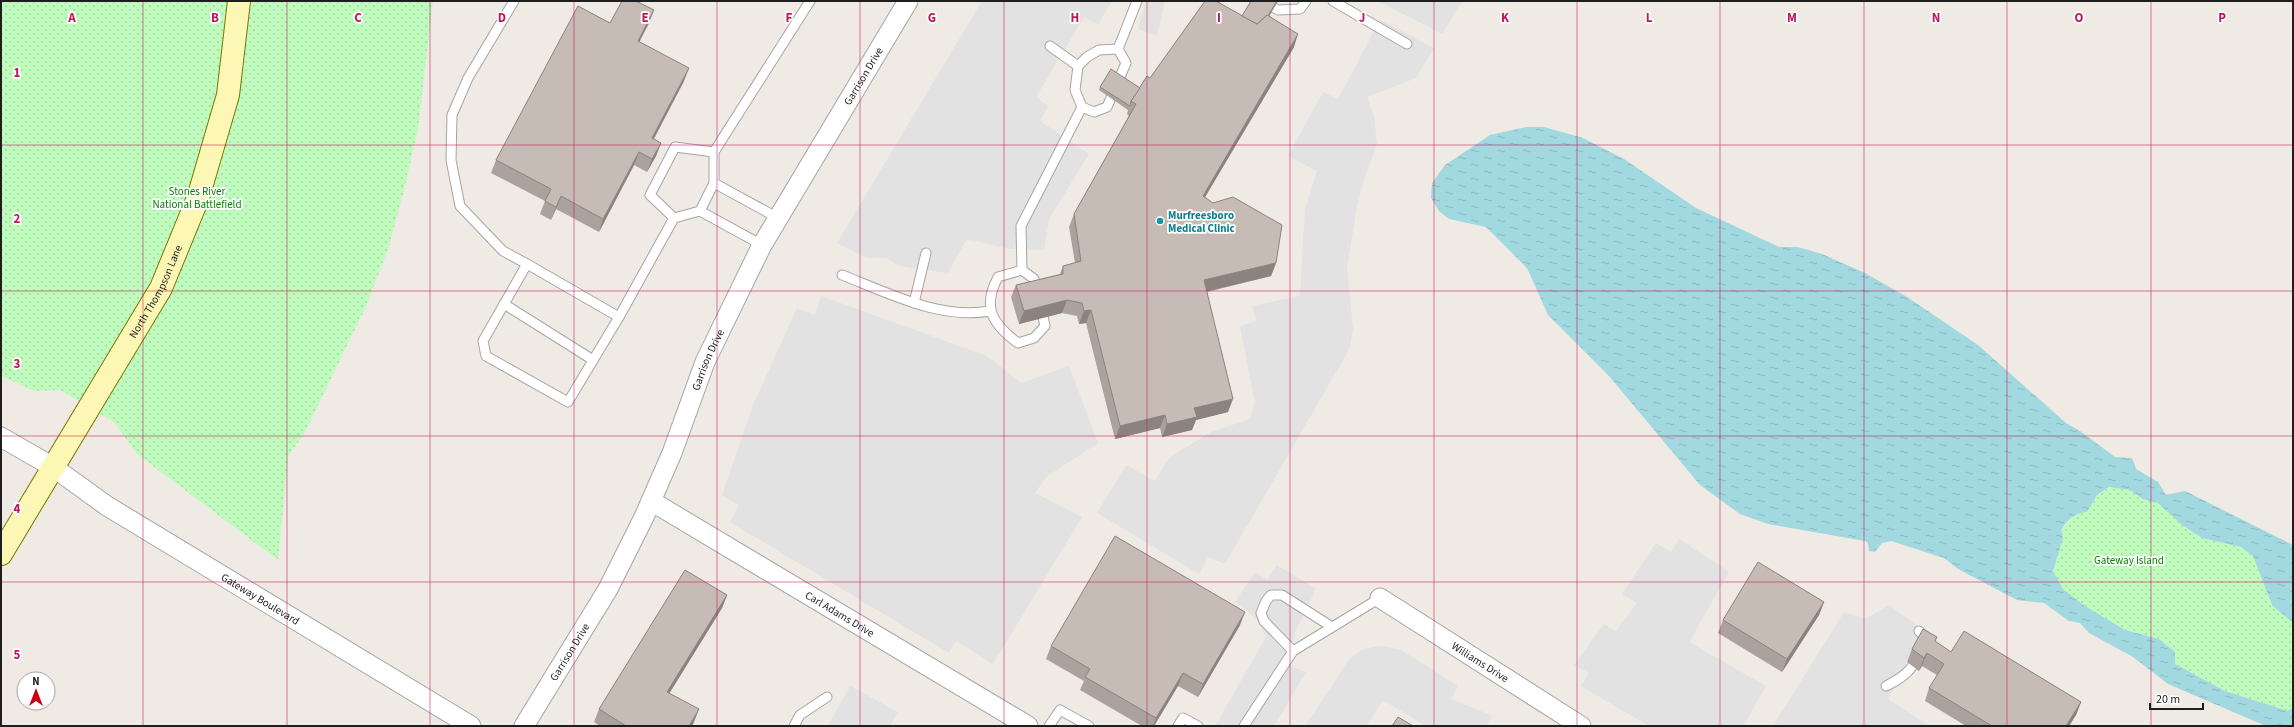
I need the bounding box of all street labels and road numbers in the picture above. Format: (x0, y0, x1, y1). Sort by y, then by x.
street label: Garrison Drive (840, 44, 887, 108)
street label: North Thompson Lane (126, 242, 186, 341)
street label: Garrison Drive (688, 326, 728, 393)
street label: Gateway Boulevard (218, 570, 302, 629)
street label: Carl Adams Drive (802, 588, 878, 641)
street label: Garrison Drive (546, 620, 594, 684)
street label: Williams Drive (1449, 639, 1512, 686)

